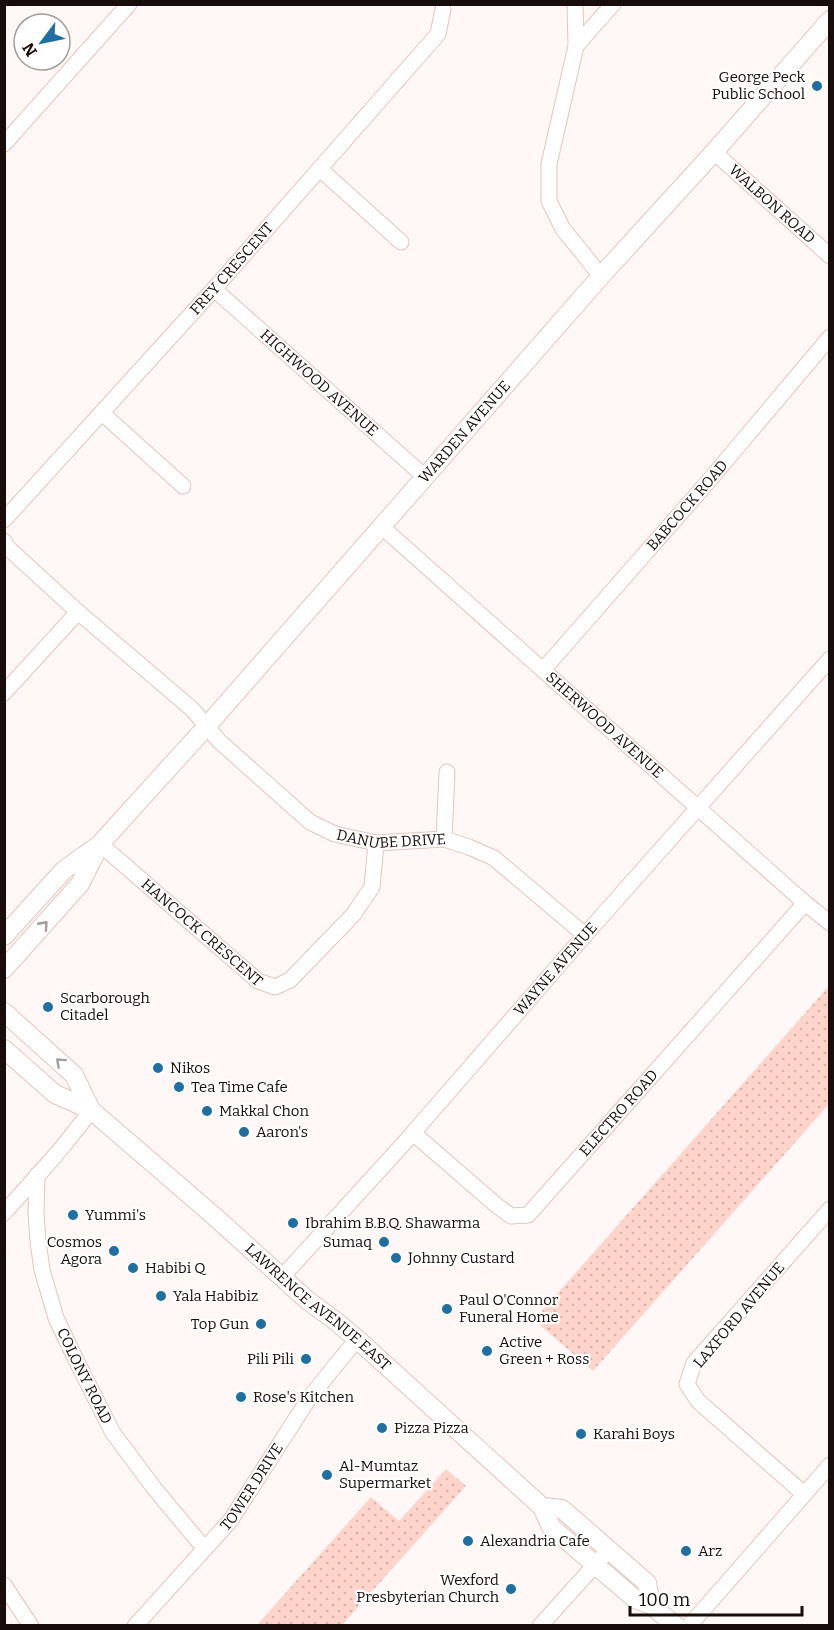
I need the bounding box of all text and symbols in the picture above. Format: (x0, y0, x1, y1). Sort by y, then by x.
north arrow (12, 12, 72, 72)
text: N (18, 39, 41, 60)
place label: George Peck Public School (712, 68, 805, 103)
marker: George Peck Public School (810, 79, 824, 93)
street label: WALBON ROAD (725, 161, 819, 247)
street label: FREY CRESCENT (186, 219, 277, 318)
street label: HIGHWOOD AVENUE (257, 326, 382, 440)
street label: WARDEN AVENUE (415, 377, 514, 487)
street label: BABCOCK ROAD (643, 456, 731, 554)
street label: SHERWOOD AVENUE (542, 668, 667, 782)
street label: DANUBE DRIVE (335, 826, 446, 853)
street label: HANCOCK CRESCENT (138, 875, 267, 990)
street label: WAYNE AVENUE (510, 919, 601, 1019)
one-way arrow (37, 921, 48, 932)
place label: Scarborough Citadel (60, 989, 150, 1024)
marker: Scarborough Citadel (41, 1000, 55, 1014)
one-way arrow (56, 1058, 66, 1069)
place label: Nikos (170, 1059, 210, 1077)
marker: Nikos (151, 1061, 165, 1075)
street label: ELECTRO ROAD (576, 1066, 662, 1160)
place label: Tea Time Cafe (191, 1078, 288, 1096)
marker: Tea Time Cafe (172, 1080, 186, 1094)
place label: Makkal Chon (219, 1102, 309, 1120)
marker: Makkal Chon (200, 1104, 214, 1118)
place label: Aaron's (256, 1123, 308, 1141)
marker: Aaron's (237, 1125, 251, 1139)
place label: Yummi's (85, 1206, 146, 1224)
marker: Yummi's (66, 1208, 80, 1222)
place label: Ibrahim B.B.Q. Shawarma (305, 1214, 480, 1232)
marker: Ibrahim B.B.Q. Shawarma (286, 1216, 300, 1230)
place label: Cosmos Agora (47, 1233, 102, 1268)
place label: Sumaq (323, 1233, 372, 1251)
marker: Sumaq (377, 1235, 391, 1249)
street label: LAWRENCE AVENUE EAST (242, 1240, 395, 1374)
marker: Cosmos Agora (107, 1244, 121, 1258)
place label: Johnny Custard (407, 1249, 515, 1267)
marker: Johnny Custard (389, 1251, 403, 1265)
place label: Habibi Q (145, 1259, 207, 1277)
street label: LAXFORD AVENUE (690, 1259, 788, 1371)
marker: Habibi Q (126, 1261, 140, 1275)
place label: Yala Habibiz (173, 1287, 258, 1305)
marker: Yala Habibiz (154, 1289, 168, 1303)
place label: Paul O'Connor Funeral Home (459, 1291, 559, 1326)
marker: Paul O'Connor Funeral Home (440, 1302, 454, 1316)
place label: Top Gun (191, 1315, 249, 1333)
marker: Top Gun (254, 1317, 268, 1331)
street label: COLONY ROAD (53, 1325, 116, 1427)
place label: Active Green + Ross (499, 1333, 589, 1368)
marker: Active Green + Ross (480, 1344, 494, 1358)
place label: Pili Pili (247, 1350, 295, 1368)
marker: Pili Pili (299, 1352, 313, 1366)
place label: Rose's Kitchen (253, 1388, 354, 1406)
marker: Rose's Kitchen (234, 1390, 248, 1404)
place label: Pizza Pizza (394, 1419, 469, 1437)
marker: Pizza Pizza (375, 1421, 389, 1435)
place label: Karahi Boys (593, 1425, 675, 1443)
marker: Karahi Boys (574, 1427, 588, 1441)
street label: TOWER DRIVE (217, 1440, 287, 1535)
place label: Al-Mumtaz Supermarket (339, 1457, 432, 1492)
marker: Al-Mumtaz Supermarket (320, 1468, 334, 1482)
place label: Alexandria Cafe (480, 1532, 590, 1550)
marker: Alexandria Cafe (461, 1534, 475, 1548)
place label: Arz (698, 1542, 722, 1560)
marker: Arz (679, 1544, 693, 1558)
place label: Wexford Presbyterian Church (356, 1571, 500, 1606)
scale bar (630, 1579, 802, 1617)
marker: Wexford Presbyterian Church (504, 1582, 518, 1596)
text: 100 m (639, 1589, 690, 1611)

